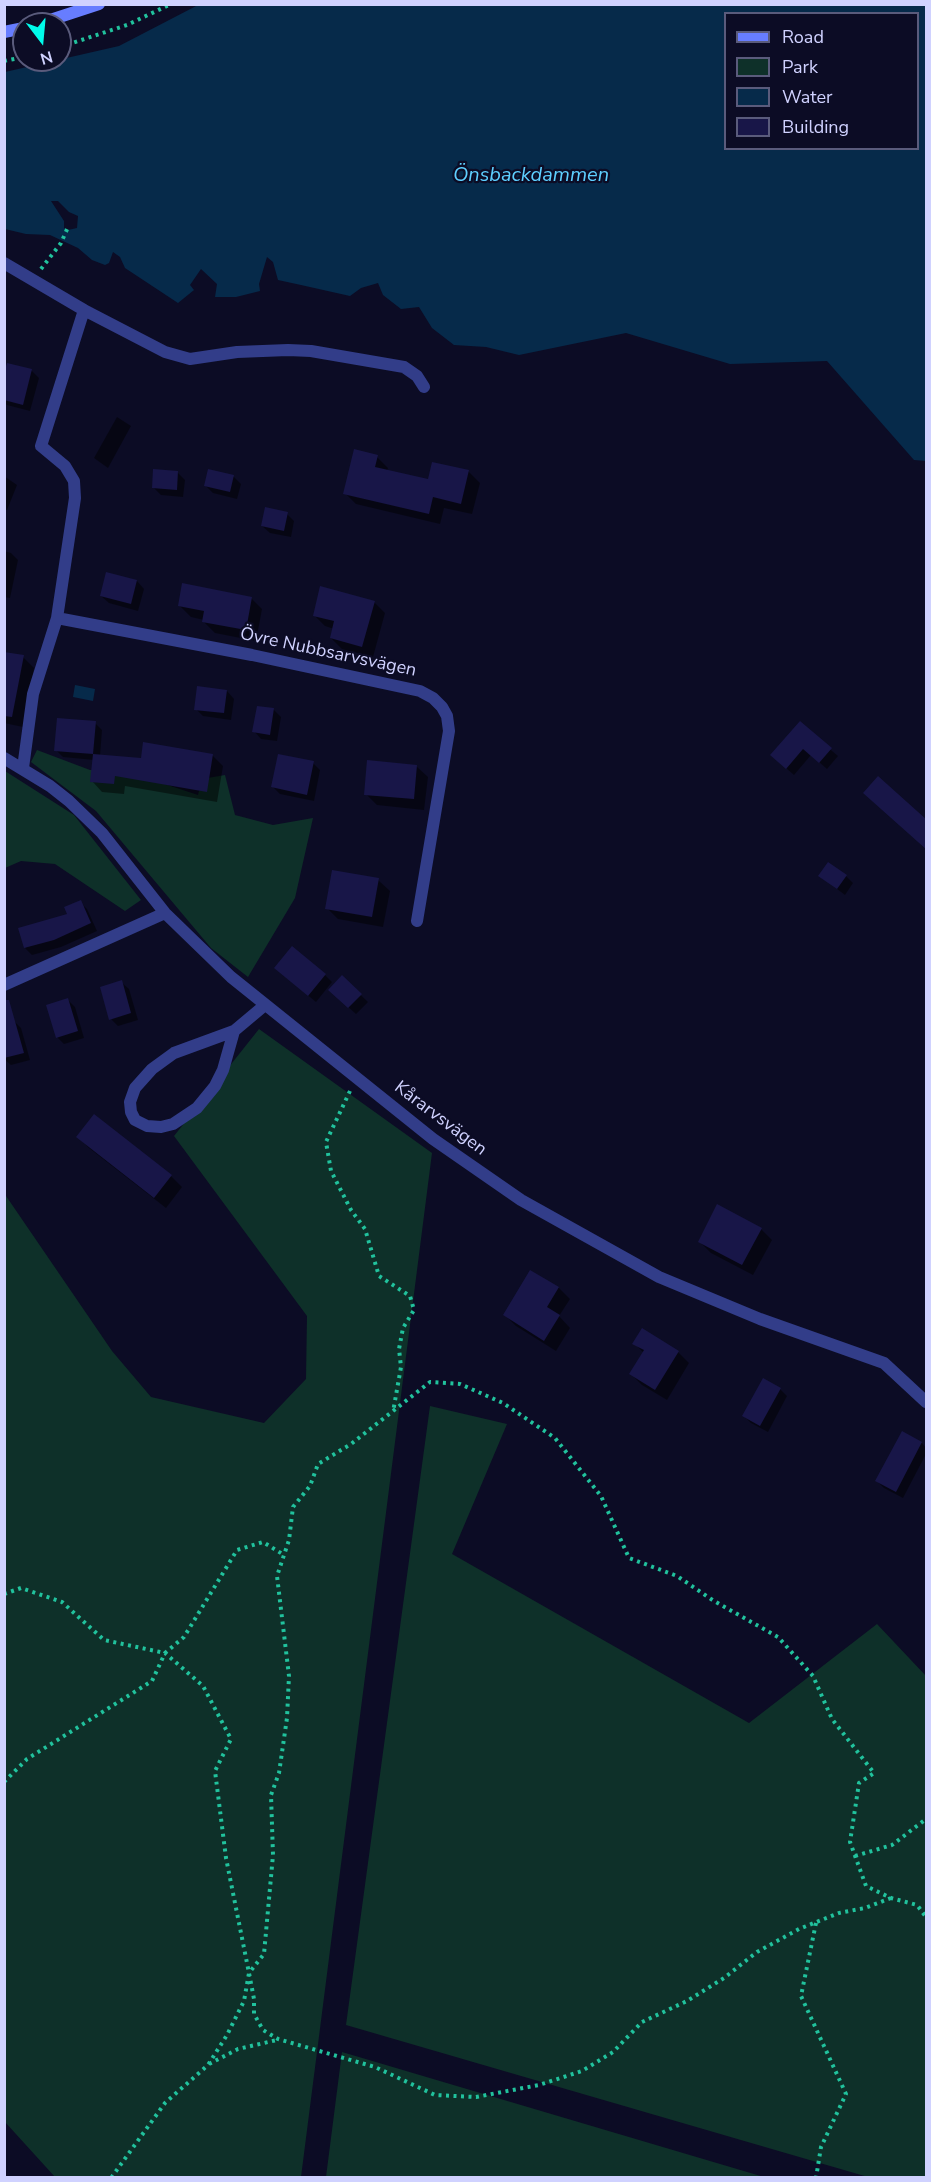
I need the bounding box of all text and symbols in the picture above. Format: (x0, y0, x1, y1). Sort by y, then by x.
north arrow (12, 12, 72, 72)
legend (724, 12, 919, 150)
text: Road (782, 25, 824, 49)
text: N (38, 45, 55, 70)
text: Park (782, 55, 818, 79)
text: Water (782, 85, 833, 109)
text: Building (782, 115, 849, 139)
water label: Önsbackdammen (453, 164, 609, 188)
street label: Övre Nubbsarvsvägen (238, 624, 418, 682)
street label: Kårarvsvägen (389, 1077, 491, 1161)

